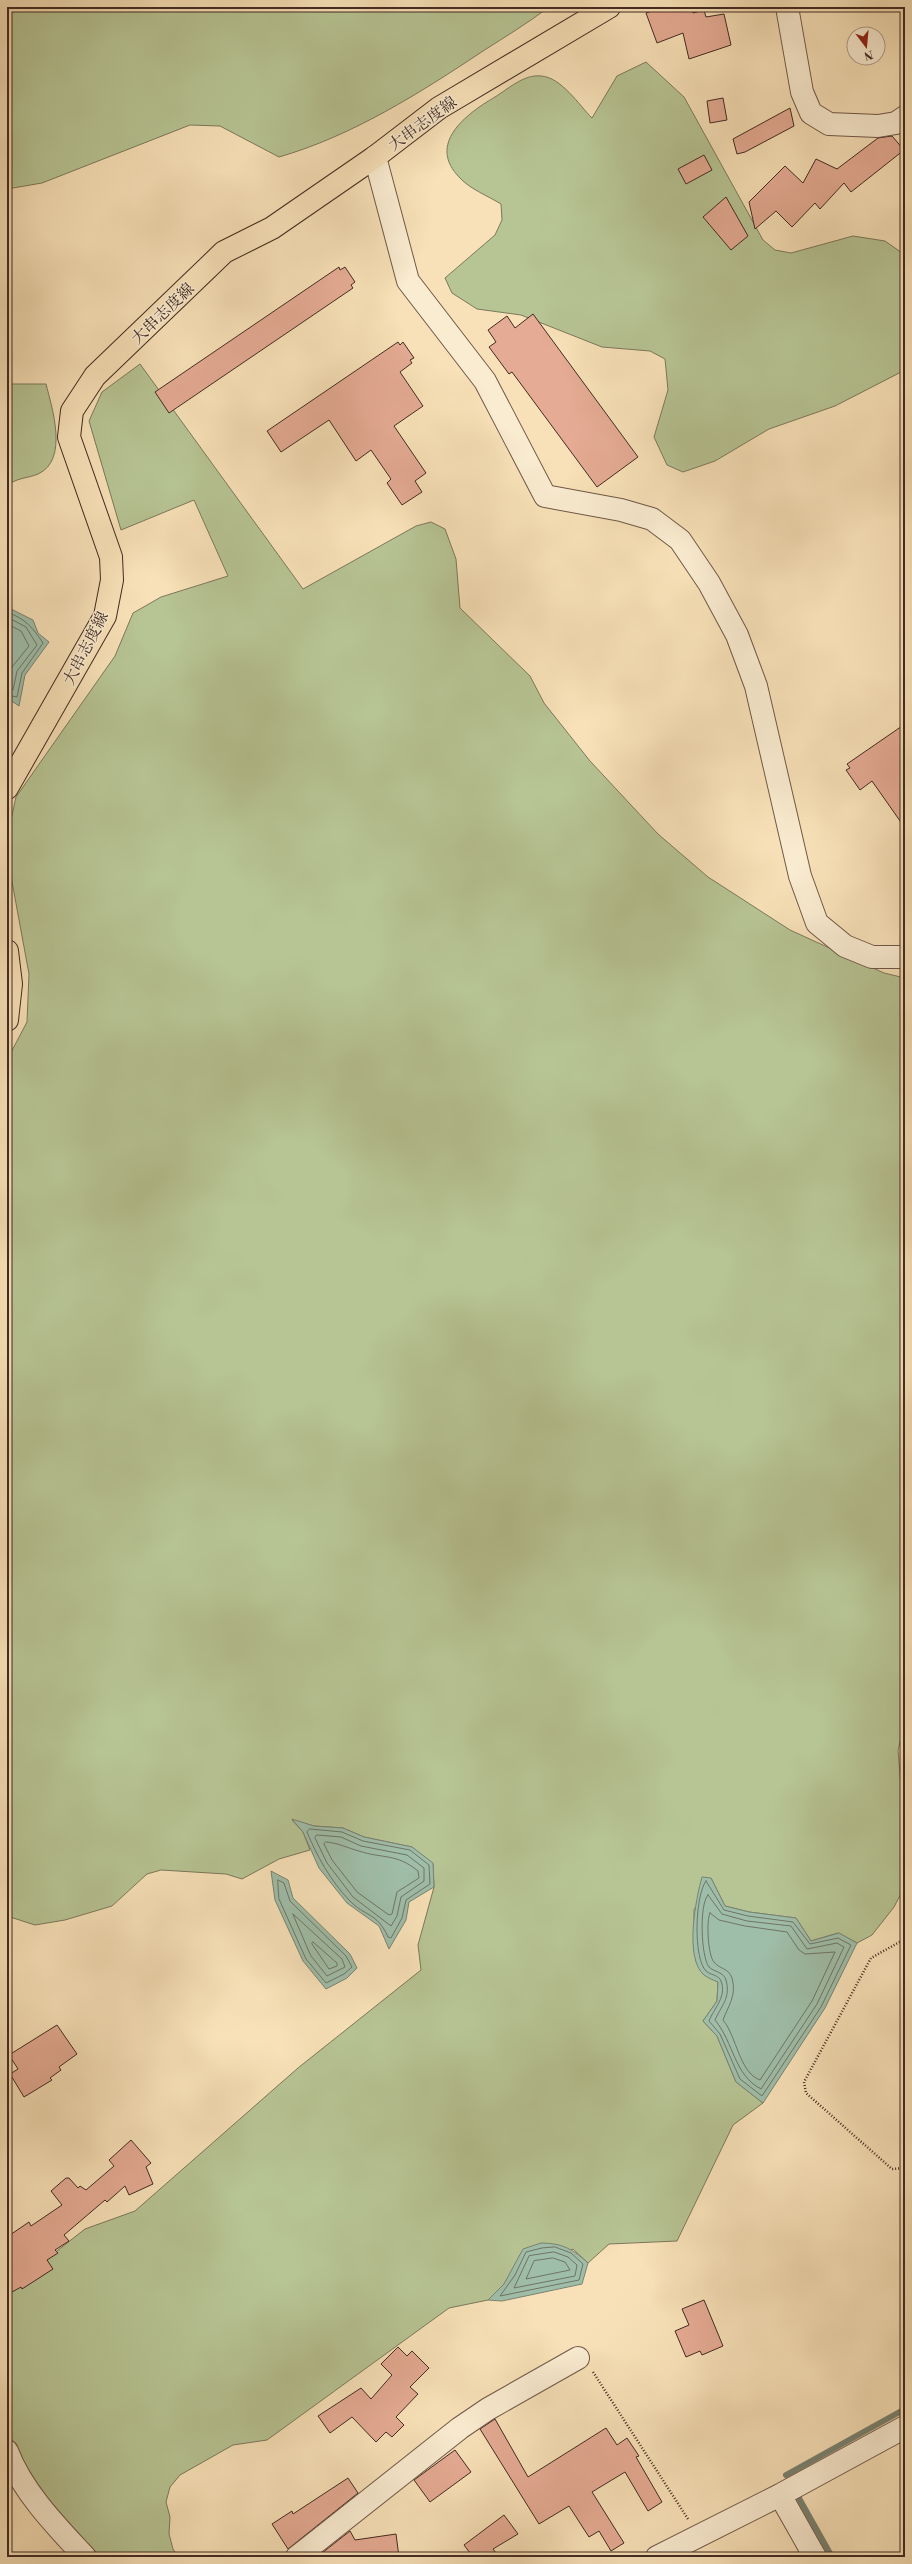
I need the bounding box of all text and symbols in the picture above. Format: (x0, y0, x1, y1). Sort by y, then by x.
north arrow (846, 26, 886, 66)
text: N (862, 47, 875, 63)
street label: 大串志度線 (384, 92, 461, 155)
street label: 大串志度線 (127, 279, 198, 349)
street label: 大串志度線 (59, 608, 113, 689)

